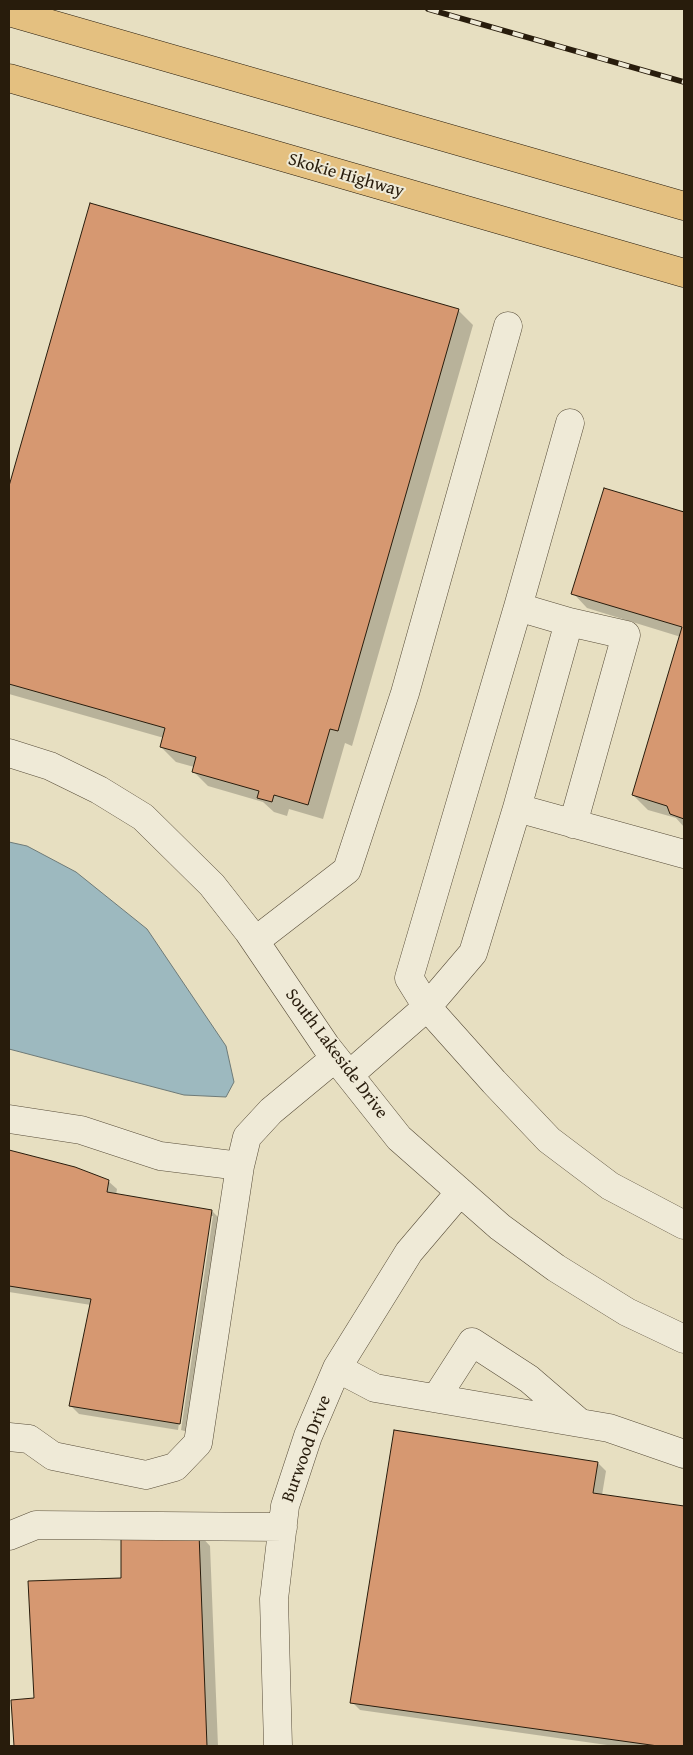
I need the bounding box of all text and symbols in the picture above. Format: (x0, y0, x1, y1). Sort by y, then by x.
street label: Skokie Highway (286, 149, 406, 203)
street label: South Lakeside Drive (280, 985, 392, 1123)
street label: Burwood Drive (278, 1393, 336, 1505)

